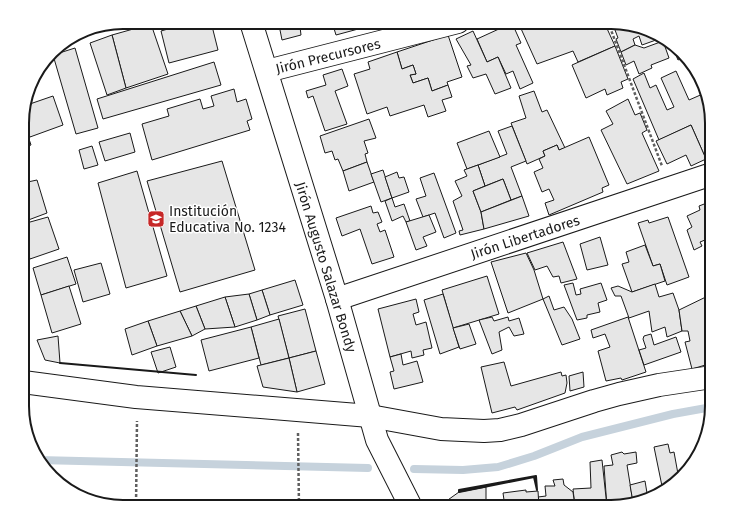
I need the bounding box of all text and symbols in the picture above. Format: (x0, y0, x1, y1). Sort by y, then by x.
street label: Jirón Precursores (274, 35, 383, 78)
street label: Jirón Augusto Salazar Bondy (291, 180, 360, 355)
place label: Institución Educativa No. 1234 (169, 203, 286, 236)
school or university icon: Institución Educativa No. 1234 (146, 209, 166, 229)
street label: Jirón Libertadores (468, 212, 582, 263)

